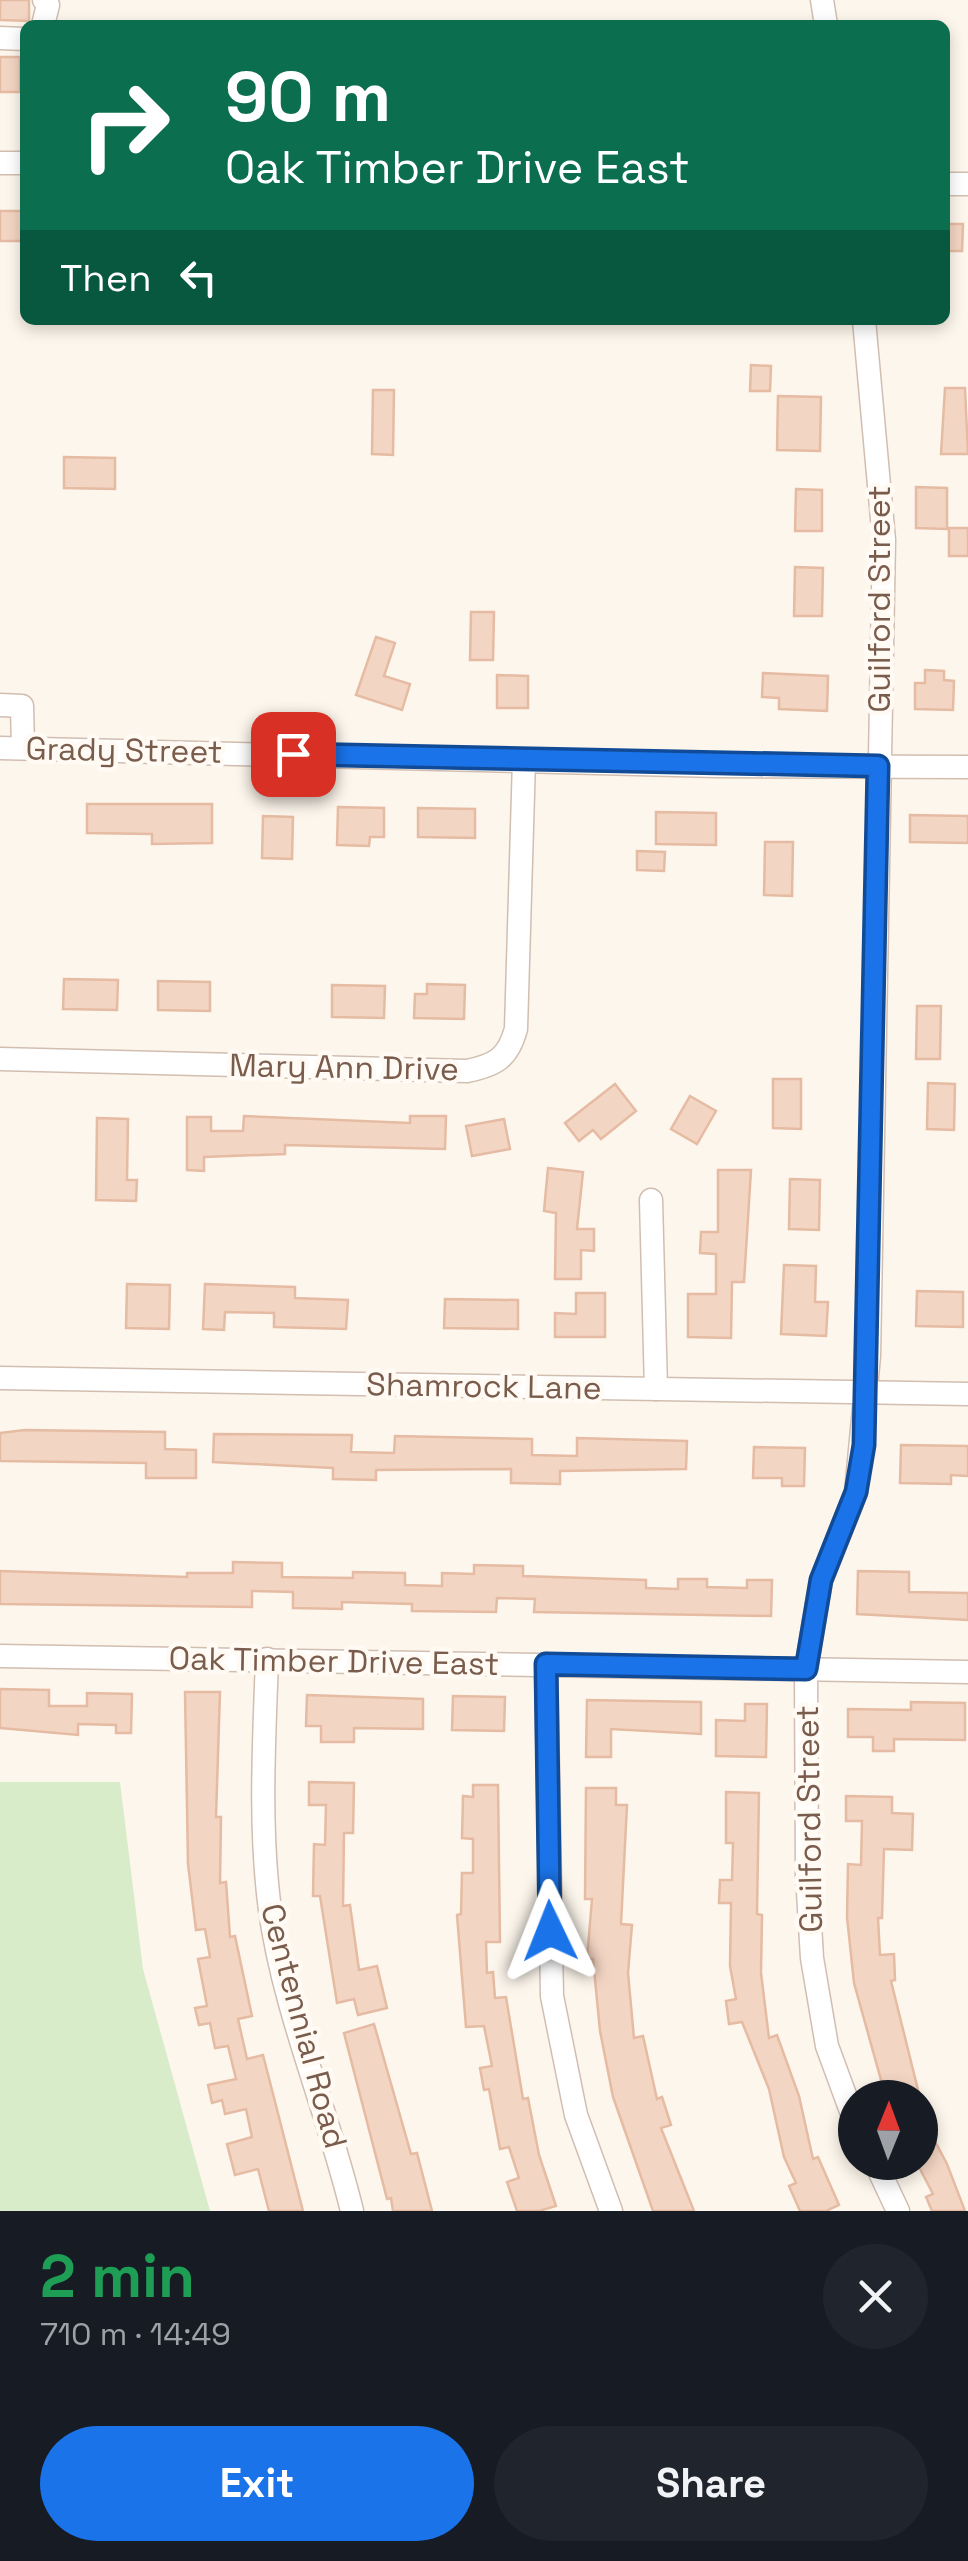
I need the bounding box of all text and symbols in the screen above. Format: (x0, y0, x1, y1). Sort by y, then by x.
text: 90 m (225, 52, 391, 141)
icon: right (60, 60, 190, 190)
text: Oak Timber Drive East (225, 139, 690, 196)
icon: left (171, 250, 226, 305)
text: Then (60, 254, 151, 302)
street label: Guilford Street (859, 485, 899, 713)
pin (251, 712, 336, 797)
icon: arrive (266, 727, 321, 782)
street label: Grady Street (25, 728, 223, 772)
street label: Mary Ann Drive (229, 1045, 459, 1089)
street label: Shamrock Lane (366, 1364, 602, 1408)
street label: Oak Timber Drive East (168, 1638, 500, 1684)
street label: Guilford Street (787, 1705, 831, 1933)
position arrow (498, 1879, 602, 1983)
street label: Centennial Road (252, 1899, 356, 2153)
north arrow (838, 2080, 938, 2180)
map controls (838, 2080, 938, 2180)
text: 2 min (40, 2238, 195, 2315)
button: close (823, 2244, 928, 2349)
text: 710 m · 14:49 (40, 2314, 231, 2354)
button: Exit (40, 2426, 474, 2541)
button: Share (494, 2426, 928, 2541)

